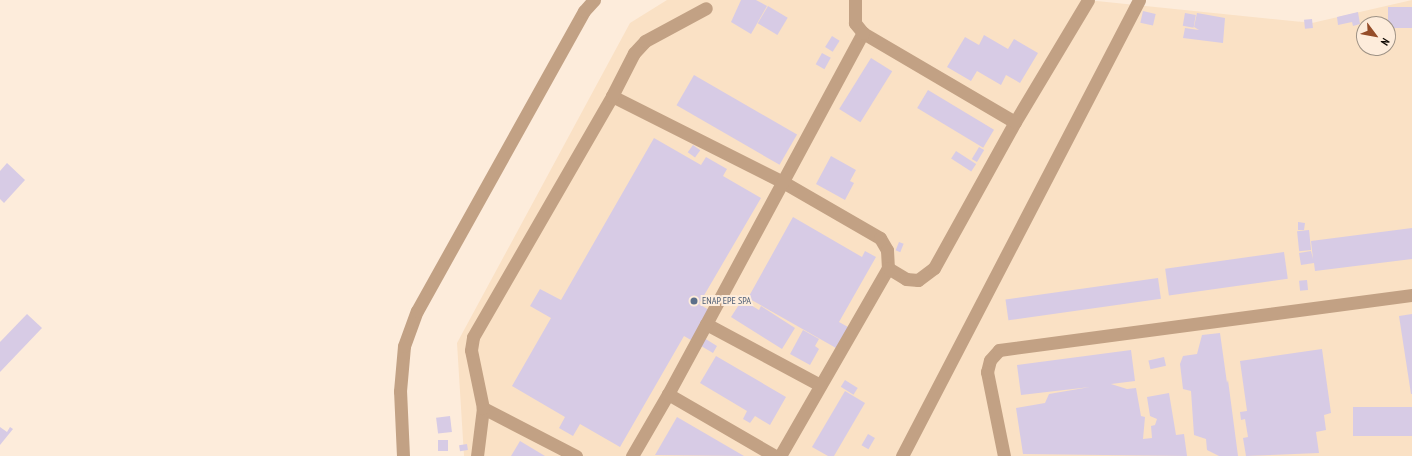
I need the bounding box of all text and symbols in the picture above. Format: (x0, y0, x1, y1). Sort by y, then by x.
north arrow (1356, 16, 1396, 56)
text: N (1378, 36, 1393, 48)
place label: ENAP EPE SPA (702, 295, 751, 307)
marker: ENAP EPE SPA (689, 296, 699, 306)

